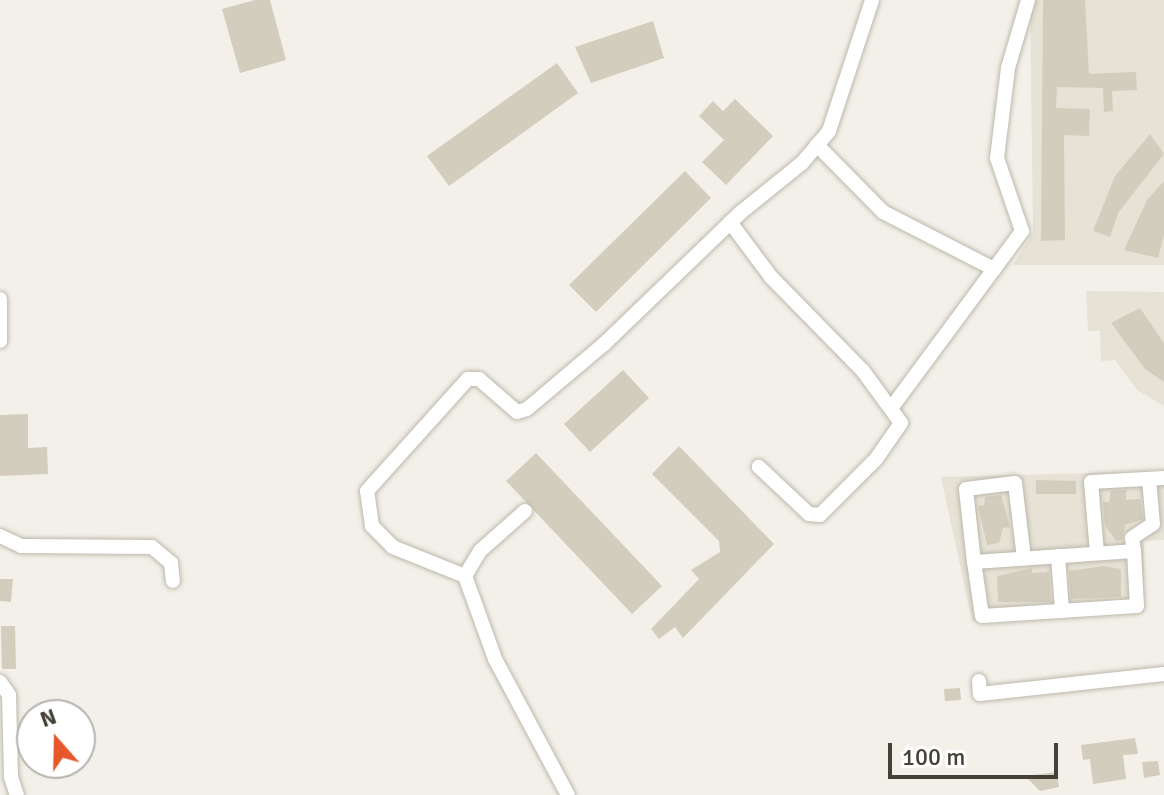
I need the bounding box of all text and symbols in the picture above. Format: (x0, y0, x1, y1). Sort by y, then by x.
north arrow (16, 699, 96, 779)
text: N (36, 703, 60, 733)
scale bar (892, 727, 1062, 777)
text: 100 m (902, 742, 965, 772)

